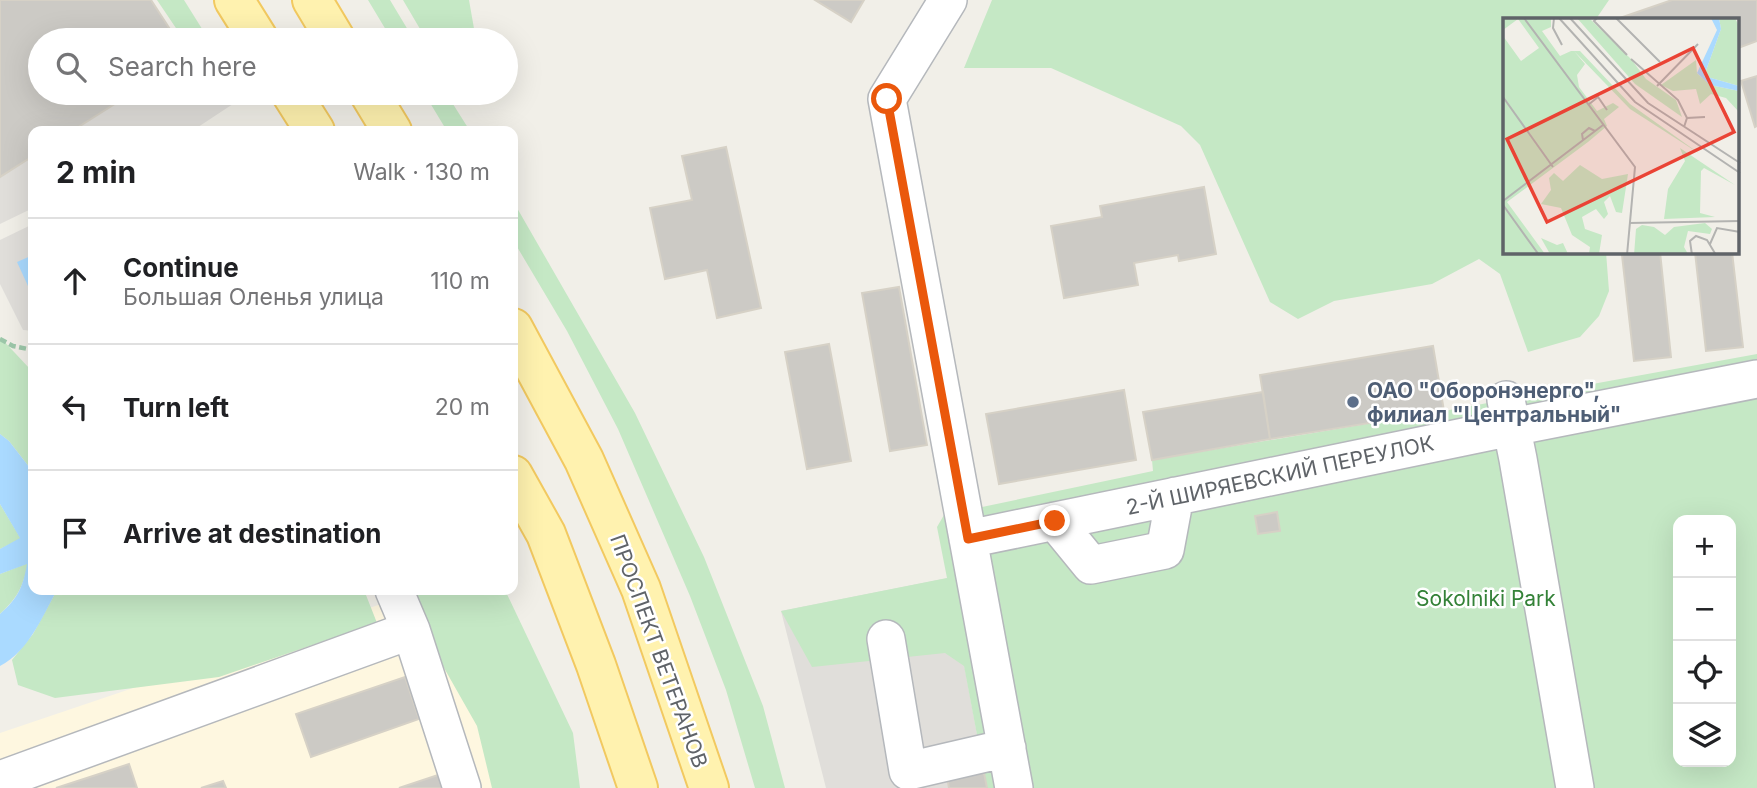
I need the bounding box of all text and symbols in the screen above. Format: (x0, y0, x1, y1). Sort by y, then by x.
inset map (1503, 18, 1740, 254)
search box (28, 28, 518, 105)
icon: search (52, 48, 90, 86)
text: Search here (108, 51, 257, 82)
route start (871, 83, 902, 114)
text: 2 min (56, 154, 136, 190)
text: Walk · 130 m (353, 158, 490, 186)
text: Continue (123, 252, 239, 283)
icon: ahead (56, 262, 94, 300)
text: 110 m (430, 267, 490, 295)
text: Большая Оленья улица (123, 283, 384, 311)
place label: ОАО "Оборонэнерго", филиал "Центральный" (1367, 378, 1621, 427)
icon: left (56, 388, 94, 426)
text: Turn left (123, 392, 229, 423)
text: 20 m (435, 393, 490, 421)
marker: ОАО "Оборонэнерго", филиал "Центральный" (1345, 394, 1361, 410)
street label: 2-Й ШИРЯЕВСКИЙ ПЕРЕУЛОК (1124, 429, 1436, 520)
route end (1039, 505, 1070, 536)
icon: arrive (56, 514, 94, 552)
map controls (1673, 515, 1736, 767)
button: + (1673, 515, 1736, 578)
text: Arrive at destination (123, 518, 382, 549)
street label: ПРОСПЕКТ ВЕТЕРАНОВ (605, 531, 713, 771)
button: − (1673, 578, 1736, 641)
park label: Sokolniki Park (1416, 586, 1556, 611)
button: locate (1673, 641, 1736, 704)
button: layers (1673, 704, 1736, 767)

